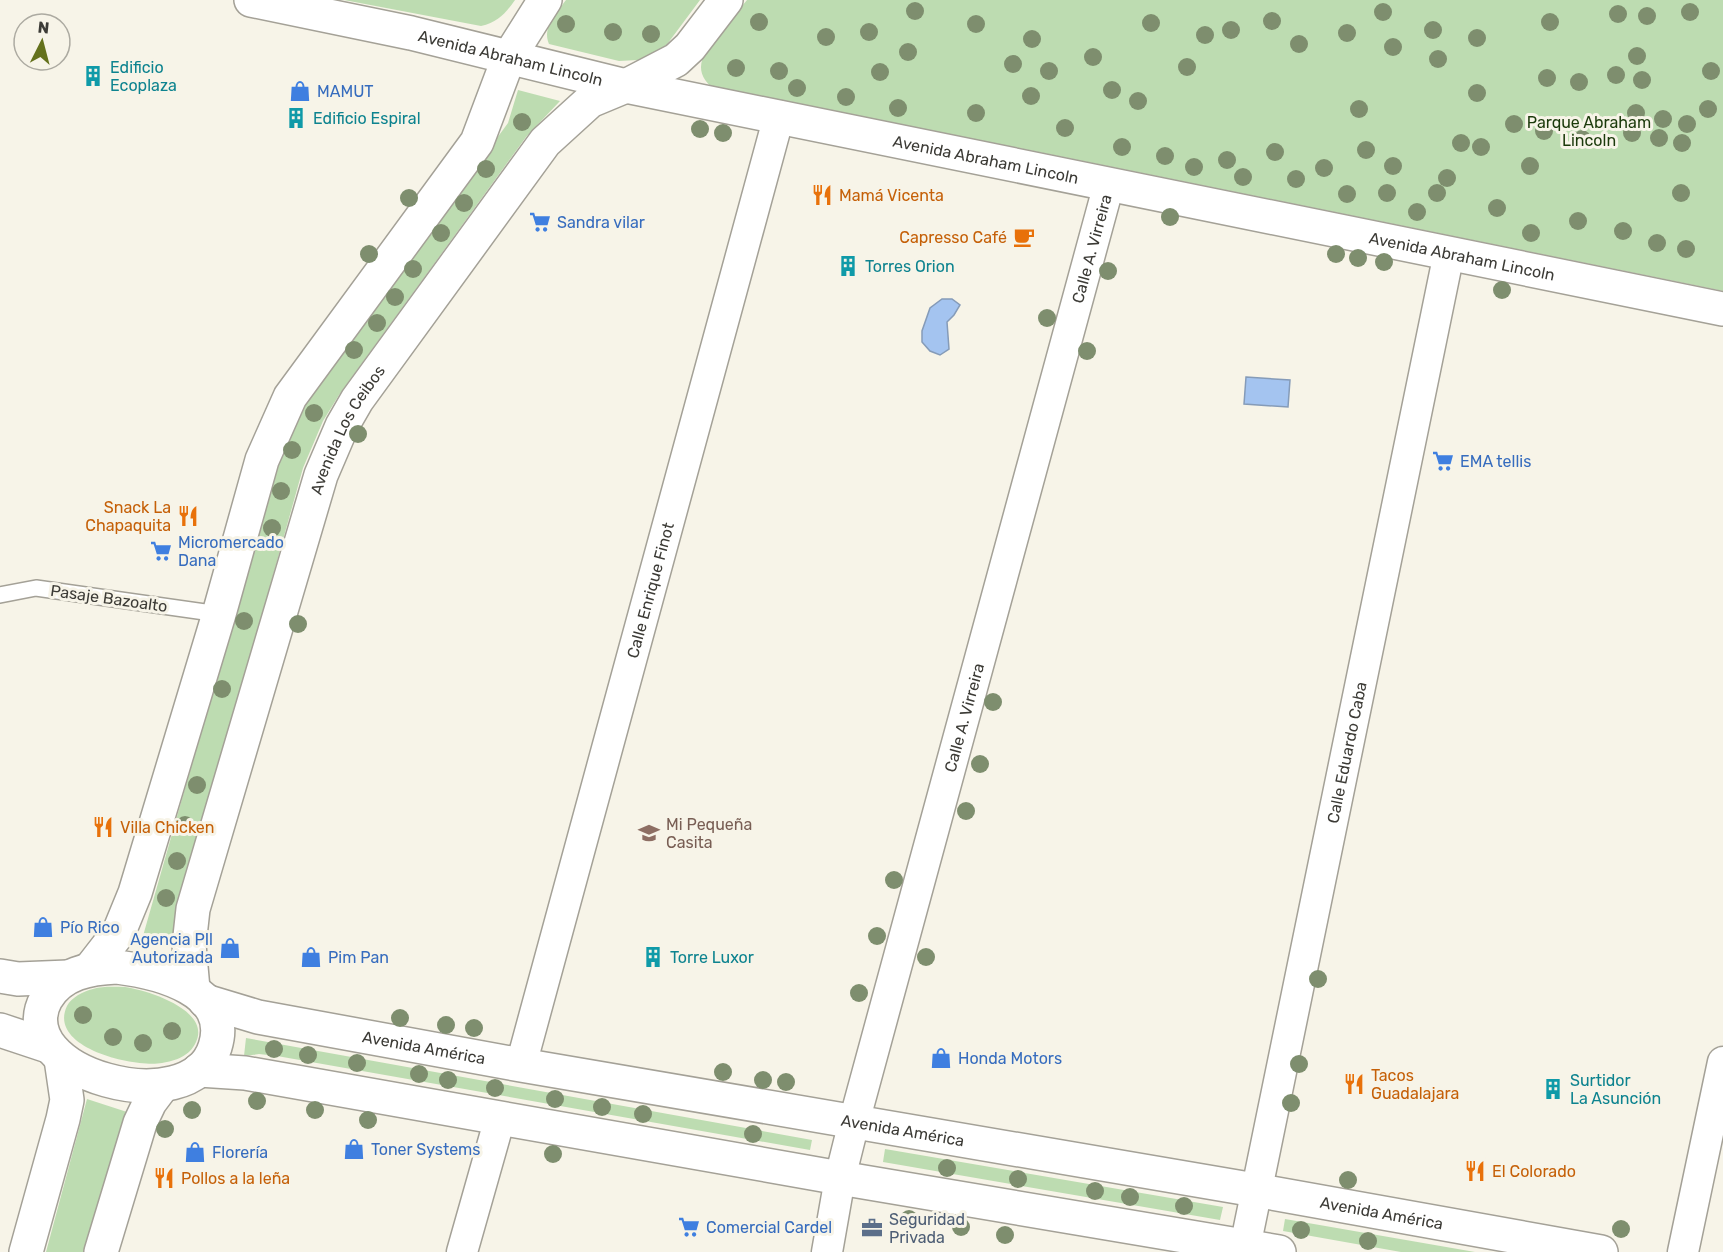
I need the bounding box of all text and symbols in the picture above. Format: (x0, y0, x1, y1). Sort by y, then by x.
north arrow (12, 12, 72, 72)
text: N (37, 18, 50, 38)
street label: Avenida Abraham Lincoln (416, 26, 605, 90)
place label: Edificio Ecoplaza (110, 58, 177, 95)
building icon: Edificio Ecoplaza (81, 64, 105, 88)
shop icon: MAMUT (288, 79, 312, 103)
place label: MAMUT (317, 82, 374, 101)
building icon: Edificio Espiral (284, 106, 308, 130)
place label: Edificio Espiral (313, 109, 421, 128)
park label: Parque Abraham Lincoln (1527, 113, 1651, 150)
street label: Avenida Abraham Lincoln (891, 131, 1080, 188)
restaurant icon: Mamá Vicenta (810, 183, 834, 207)
place label: Mamá Vicenta (839, 186, 944, 205)
street label: Calle A. Virreira (1068, 192, 1116, 305)
supermarket icon: Sandra vilar (528, 210, 552, 234)
place label: Sandra vilar (557, 213, 645, 232)
cafe icon: Capresso Café (1012, 225, 1036, 249)
place label: Capresso Café (899, 228, 1007, 247)
street label: Avenida Abraham Lincoln (1367, 228, 1557, 285)
building icon: Torres Orion (836, 254, 860, 278)
place label: Torres Orion (865, 257, 955, 276)
street label: Avenida Los Ceibos (307, 362, 389, 497)
supermarket icon: EMA tellis (1431, 449, 1455, 473)
place label: EMA tellis (1460, 452, 1531, 471)
place label: Snack La Chapaquita (85, 498, 171, 535)
restaurant icon: Snack La Chapaquita (176, 504, 200, 528)
street label: Calle Enrique Finot (623, 520, 678, 660)
place label: Micromercado Dana (178, 533, 284, 570)
supermarket icon: Micromercado Dana (149, 539, 173, 563)
street label: Pasaje Bazoalto (49, 581, 169, 616)
street label: Calle A. Virreira (941, 661, 988, 774)
street label: Calle Eduardo Caba (1323, 680, 1371, 825)
restaurant icon: Villa Chicken (91, 815, 115, 839)
place label: Mi Pequeña Casita (666, 815, 752, 852)
place label: Villa Chicken (120, 818, 214, 837)
school or university icon: Mi Pequeña Casita (637, 821, 661, 845)
shop icon: Pío Rico (31, 915, 55, 939)
place label: Pío Rico (60, 918, 120, 937)
place label: Agencia PIl Autorizada (130, 930, 213, 967)
shop icon: Agencia PIl Autorizada (218, 936, 242, 960)
shop icon: Pim Pan (299, 945, 323, 969)
building icon: Torre Luxor (641, 945, 665, 969)
place label: Pim Pan (328, 948, 389, 967)
place label: Torre Luxor (670, 948, 754, 967)
street label: Avenida América (361, 1027, 487, 1068)
shop icon: Honda Motors (929, 1046, 953, 1070)
place label: Honda Motors (958, 1049, 1062, 1068)
place label: Tacos Guadalajara (1371, 1066, 1459, 1103)
place label: Surtidor La Asunción (1570, 1071, 1661, 1108)
restaurant icon: Tacos Guadalajara (1342, 1072, 1366, 1096)
building icon: Surtidor La Asunción (1541, 1077, 1565, 1101)
street label: Avenida América (840, 1111, 966, 1150)
shop icon: Toner Systems (342, 1137, 366, 1161)
shop icon: Florería (183, 1140, 207, 1164)
place label: Toner Systems (371, 1140, 480, 1159)
place label: Florería (212, 1143, 268, 1162)
restaurant icon: El Colorado (1463, 1159, 1487, 1183)
place label: El Colorado (1492, 1162, 1576, 1181)
restaurant icon: Pollos a la leña (152, 1166, 176, 1190)
place label: Pollos a la leña (181, 1169, 290, 1188)
street label: Avenida América (1319, 1193, 1445, 1234)
place label: Seguridad Privada (889, 1210, 965, 1247)
supermarket icon: Comercial Cardel (677, 1215, 701, 1239)
office icon: Seguridad Privada (860, 1216, 884, 1240)
place label: Comercial Cardel (706, 1218, 832, 1237)

